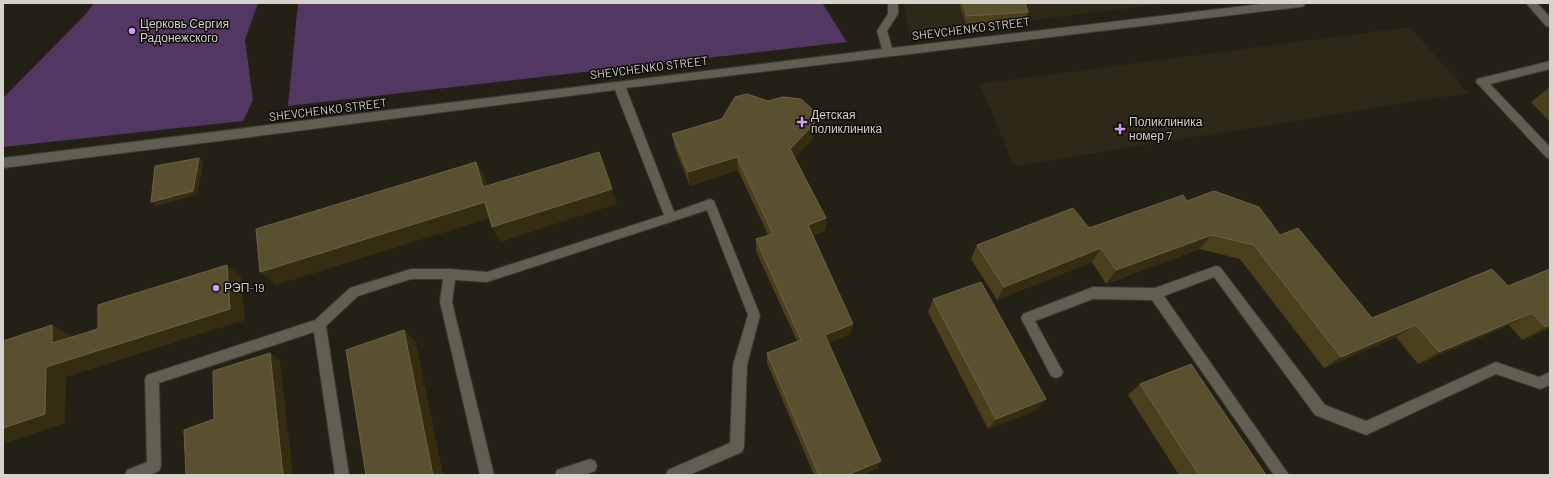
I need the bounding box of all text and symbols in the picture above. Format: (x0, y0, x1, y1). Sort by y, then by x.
street label: SHEVCHENKO STREET (911, 14, 1031, 42)
place label: Церковь Сергия Радонежского (140, 16, 229, 45)
marker: Церковь Сергия Радонежского (127, 26, 137, 36)
street label: SHEVCHENKO STREET (589, 53, 709, 81)
street label: SHEVCHENKO STREET (268, 95, 388, 123)
place label: Детская поликлиника (811, 107, 883, 135)
place label: Поликлиника номер 7 (1129, 114, 1203, 143)
marker: Детская поликлиника (796, 116, 808, 128)
marker: Поликлиника номер 7 (1114, 123, 1126, 135)
place label: РЭП-19 (224, 280, 264, 294)
marker: РЭП-19 (211, 283, 221, 293)

